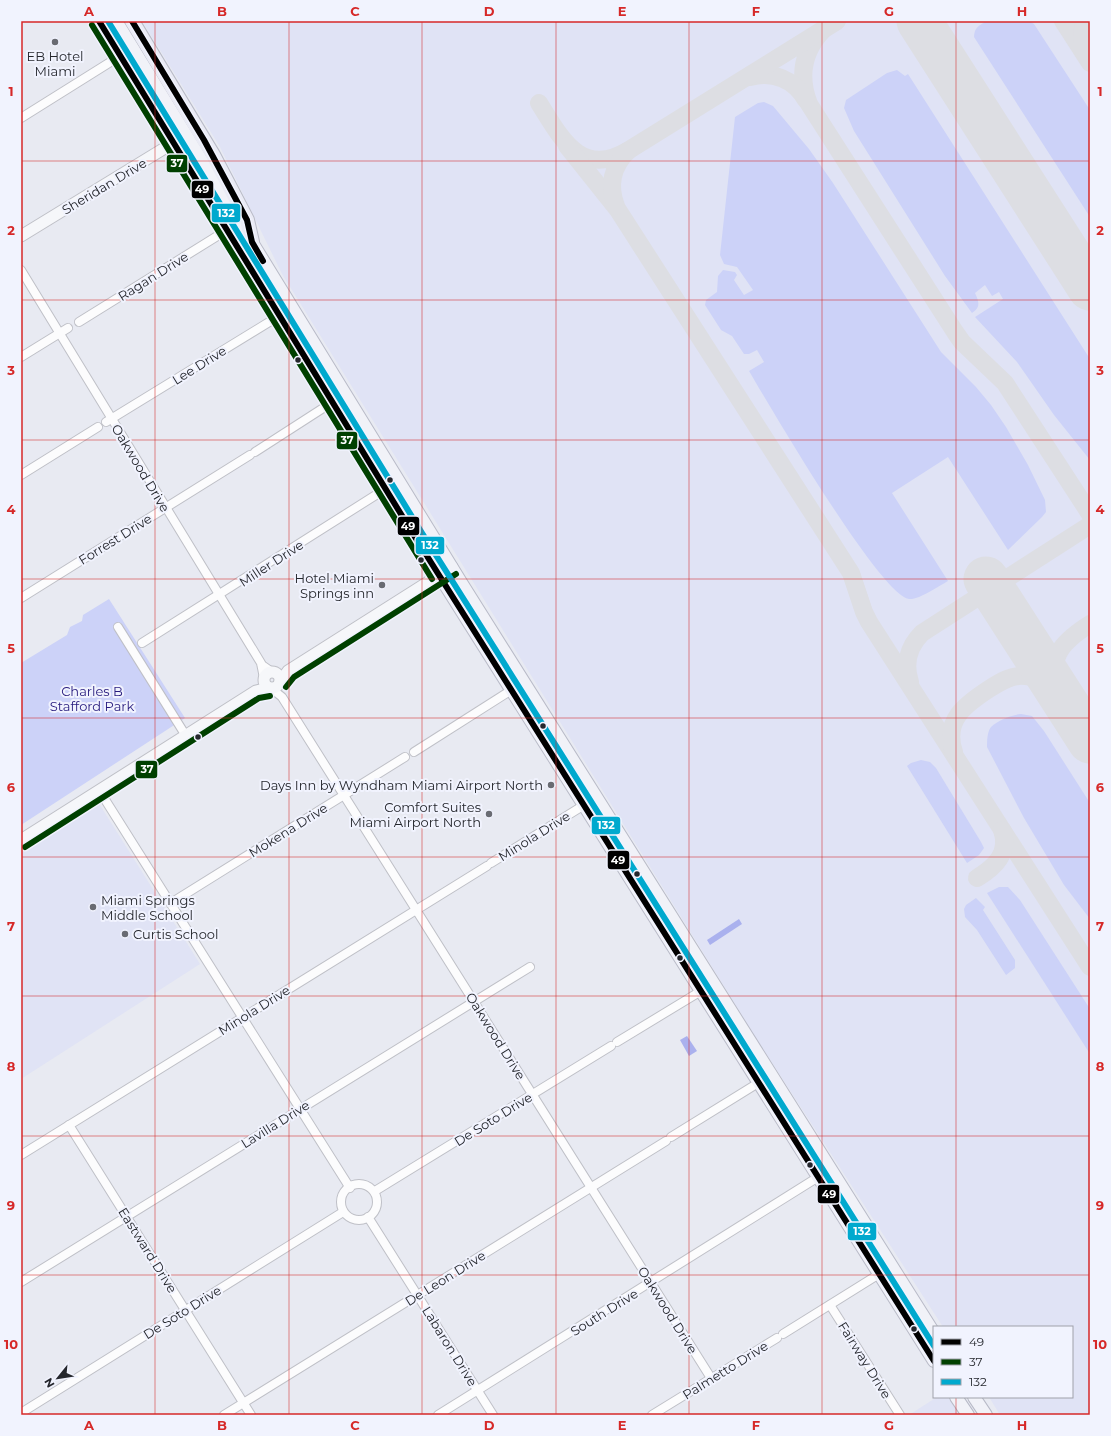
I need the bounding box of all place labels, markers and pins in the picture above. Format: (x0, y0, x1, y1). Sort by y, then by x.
marker: EB Hotel Miami (50, 37, 60, 47)
place label: EB Hotel Miami (26, 48, 84, 79)
unlabelled marker (293, 355, 303, 365)
unlabelled marker (385, 475, 395, 485)
unlabelled marker (416, 555, 426, 565)
place label: Hotel Miami Springs inn (295, 570, 374, 601)
marker: Hotel Miami Springs inn (377, 580, 387, 590)
unlabelled marker (538, 721, 548, 731)
unlabelled marker (193, 732, 203, 742)
place label: Days Inn by Wyndham Miami Airport North (260, 777, 543, 793)
marker: Days Inn by Wyndham Miami Airport North (546, 780, 556, 790)
place label: Comfort Suites Miami Airport North (350, 799, 481, 830)
marker: Comfort Suites Miami Airport North (484, 809, 494, 819)
unlabelled marker (632, 869, 642, 879)
place label: Miami Springs Middle School (101, 892, 195, 923)
marker: Miami Springs Middle School (88, 902, 98, 912)
place label: Curtis School (133, 926, 218, 942)
marker: Curtis School (120, 929, 130, 939)
unlabelled marker (675, 953, 685, 963)
unlabelled marker (805, 1160, 815, 1170)
unlabelled marker (909, 1324, 919, 1334)

